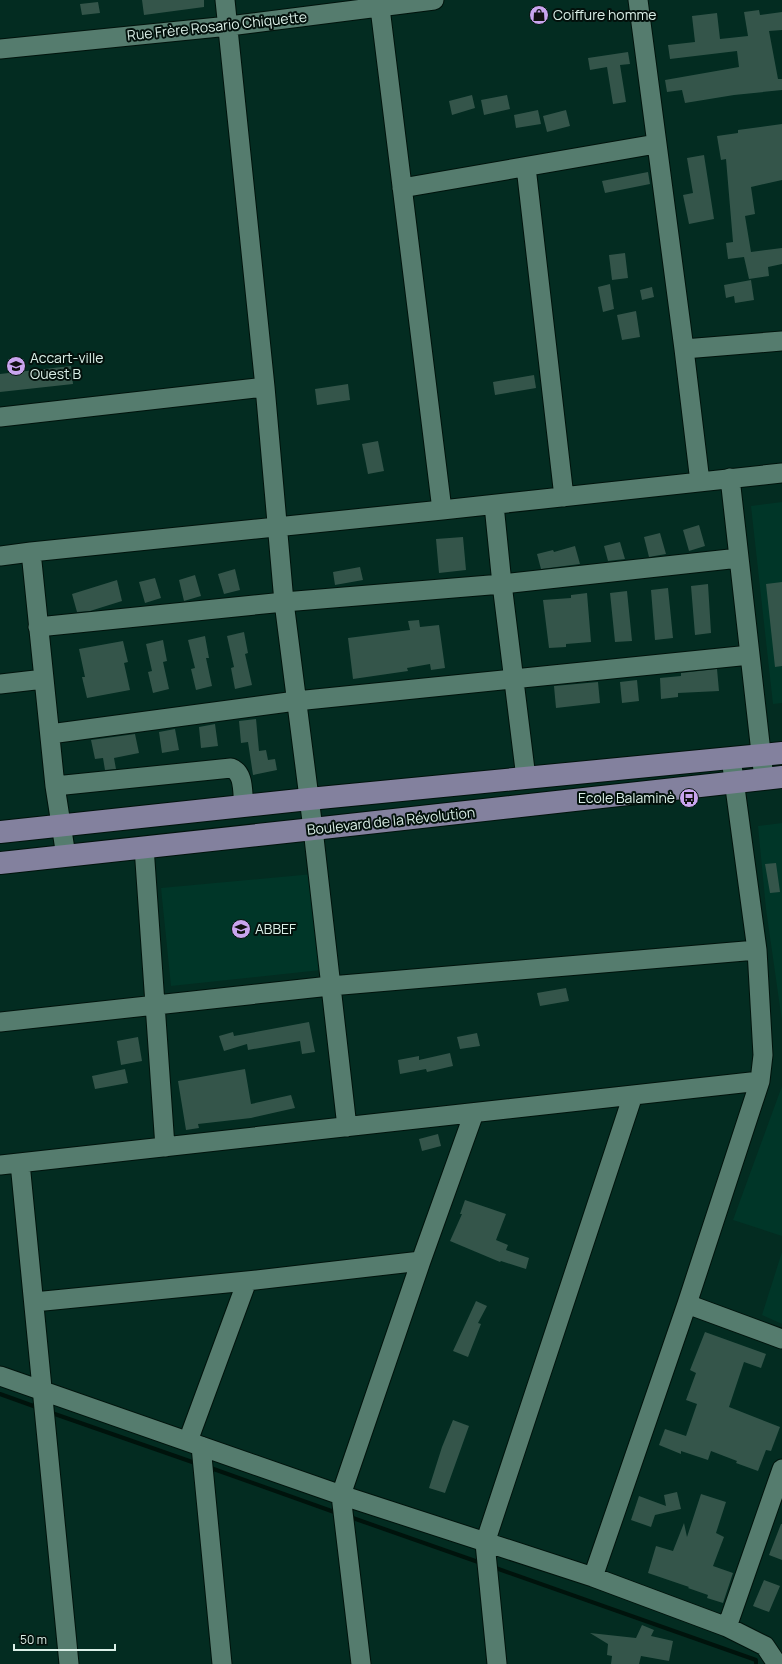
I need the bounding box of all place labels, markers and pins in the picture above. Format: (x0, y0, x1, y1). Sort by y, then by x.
shop icon: Coiffure homme (528, 4, 550, 26)
place label: Coiffure homme (553, 5, 657, 24)
place label: Accart-ville Ouest B (30, 348, 104, 383)
school or university icon: Accart-ville Ouest B (5, 355, 27, 377)
bus stop icon: Ecole Balaminè (678, 787, 700, 809)
place label: Ecole Balaminè (578, 788, 675, 807)
school or university icon: ABBEF (230, 918, 252, 940)
place label: ABBEF (255, 919, 296, 938)

